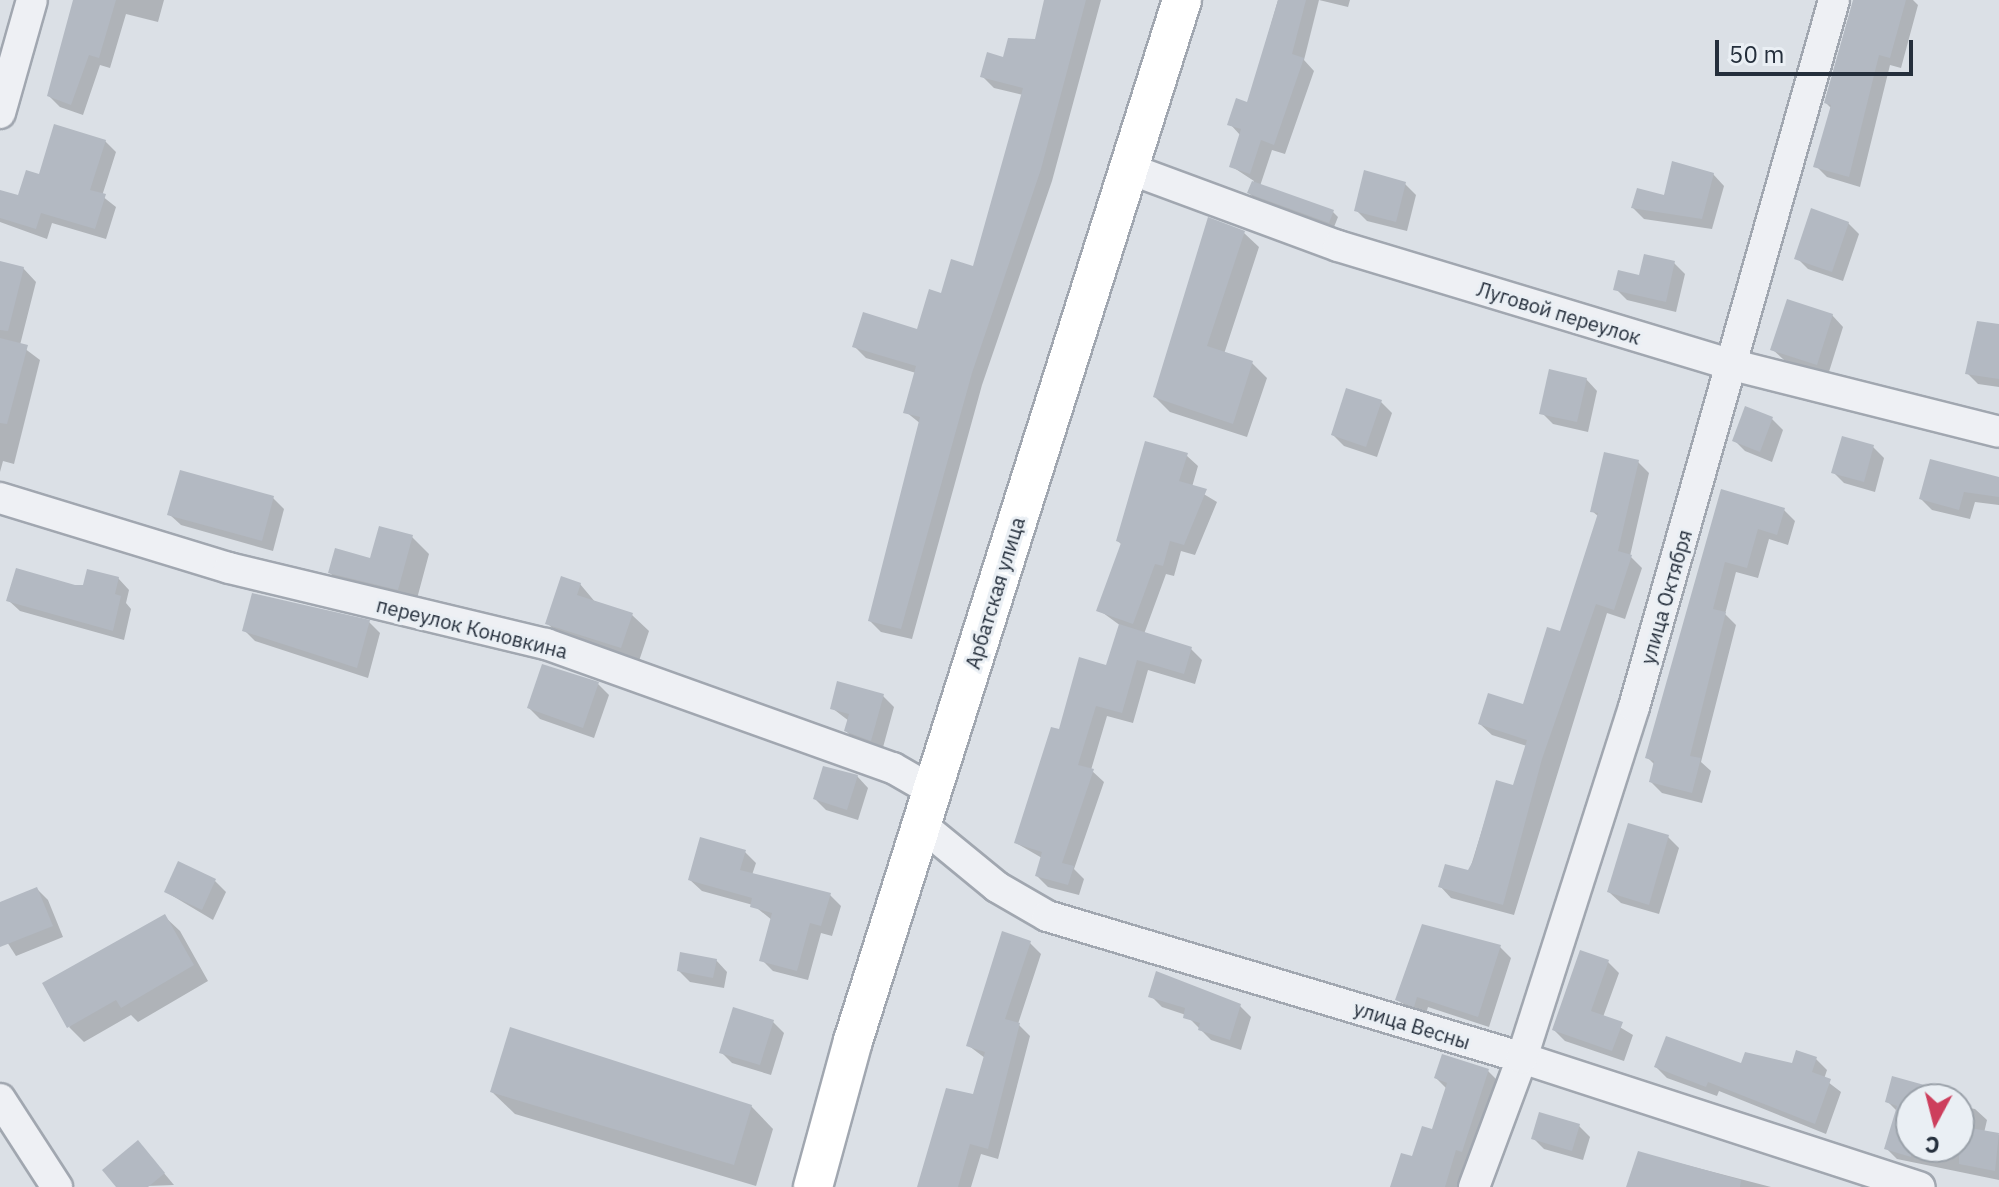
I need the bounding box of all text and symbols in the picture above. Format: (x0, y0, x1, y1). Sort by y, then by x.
scale bar (1719, 24, 1917, 74)
text: 50 m (1729, 38, 1784, 70)
street label: Луговой переулок (1474, 277, 1644, 349)
street label: Арбатская улица (960, 514, 1030, 672)
street label: улица Октября (1635, 527, 1697, 667)
street label: переулок Коновкина (374, 593, 570, 663)
street label: улица Весны (1351, 996, 1473, 1054)
north arrow (1895, 1083, 1975, 1163)
text: С (1923, 1130, 1941, 1161)

